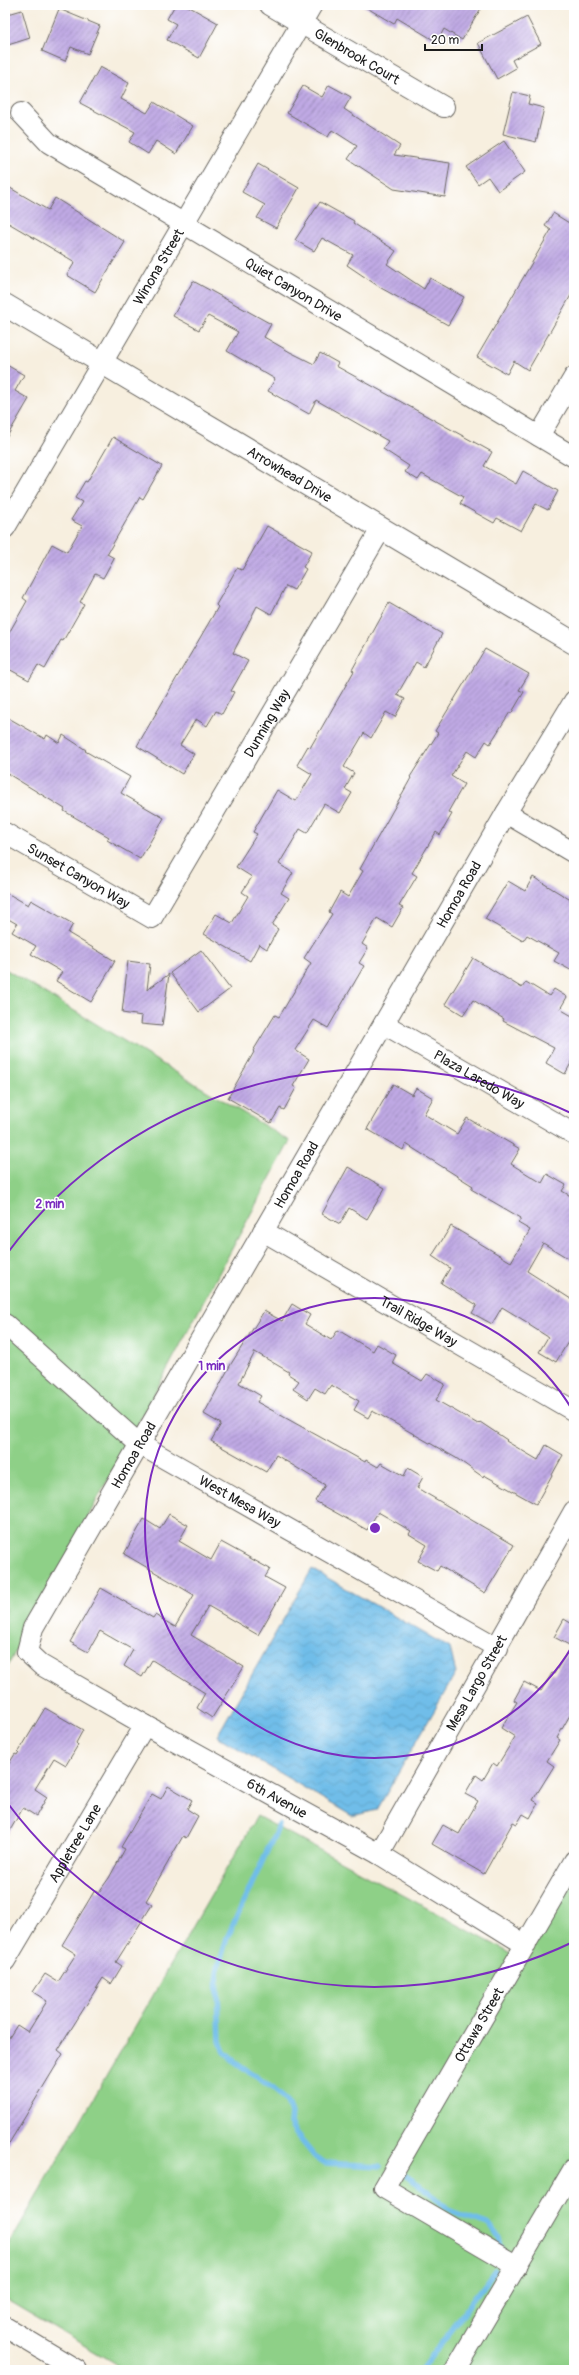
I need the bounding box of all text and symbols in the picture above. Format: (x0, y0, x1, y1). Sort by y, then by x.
street label: Glenbrook Court (311, 25, 403, 88)
scale bar (425, 26, 482, 52)
text: 20 m (431, 33, 460, 48)
street label: Winona Street (130, 225, 188, 308)
street label: Quiet Canyon Drive (242, 254, 345, 325)
street label: Arrowhead Drive (244, 443, 335, 506)
street label: Dunning Way (241, 686, 294, 761)
street label: Sunset Canyon Way (24, 840, 133, 912)
street label: Homoa Road (433, 858, 485, 931)
street label: Plaza Laredo Way (430, 1047, 527, 1112)
street label: Homoa Road (270, 1138, 323, 1212)
text: 2 min (36, 1197, 65, 1212)
street label: Trail Ridge Way (377, 1293, 460, 1351)
text: 1 min (199, 1359, 226, 1374)
street label: Homoa Road (108, 1419, 160, 1492)
street label: West Mesa Way (196, 1472, 284, 1532)
centre of rings (368, 1521, 382, 1535)
street label: Mesa Largo Street (443, 1632, 511, 1734)
street label: 6th Avenue (244, 1775, 310, 1822)
street label: Appletree Lane (45, 1801, 105, 1886)
street label: Ottawa Street (451, 1984, 508, 2065)

